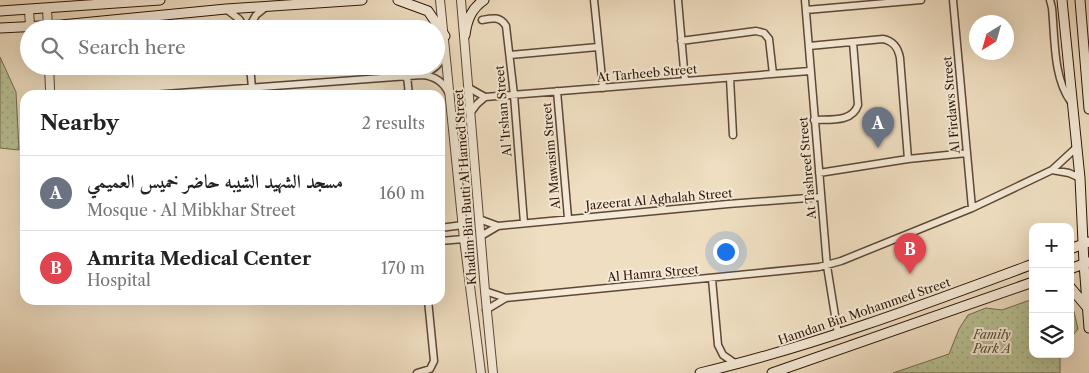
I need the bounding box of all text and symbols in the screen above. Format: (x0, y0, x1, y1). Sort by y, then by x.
north arrow (969, 15, 1014, 60)
search box (20, 20, 445, 75)
icon: search (38, 34, 66, 62)
text: Search here (78, 36, 186, 59)
street label: Al Firdaws Street (939, 55, 963, 155)
street label: At Tarheeb Street (595, 61, 698, 85)
street label: Al 'Irshan Street (491, 64, 515, 158)
street label: Khadim Bin Butti Al Hamed Street (451, 88, 479, 285)
street label: Al Mawasim Street (539, 101, 563, 211)
pin: A (862, 107, 894, 148)
text: Nearby (40, 110, 119, 135)
text: 2 results (362, 113, 425, 133)
street label: At Tashreef Street (795, 115, 819, 221)
text: مسجد الشهيد الشيبه حاضر خميس العميمي (87, 170, 343, 193)
text: A (50, 183, 62, 203)
text: 160 m (380, 183, 425, 203)
street label: Jazeerat Al Aghalah Street (583, 185, 734, 213)
text: Mosque · Al Mibkhar Street (87, 200, 296, 220)
map controls (1029, 223, 1074, 358)
button: + (1029, 223, 1074, 268)
pin: B (894, 233, 926, 274)
your location (713, 239, 739, 265)
text: Amrita Medical Center (87, 247, 311, 270)
text: B (50, 258, 62, 278)
text: 170 m (381, 258, 425, 278)
street label: Al Hamra Street (606, 261, 700, 285)
button: − (1029, 268, 1074, 313)
text: Hospital (87, 270, 151, 290)
street label: Hamdan Bin Mohammed Street (776, 274, 953, 348)
button: layers (1029, 313, 1074, 358)
park label: Family Park A (972, 327, 1011, 356)

